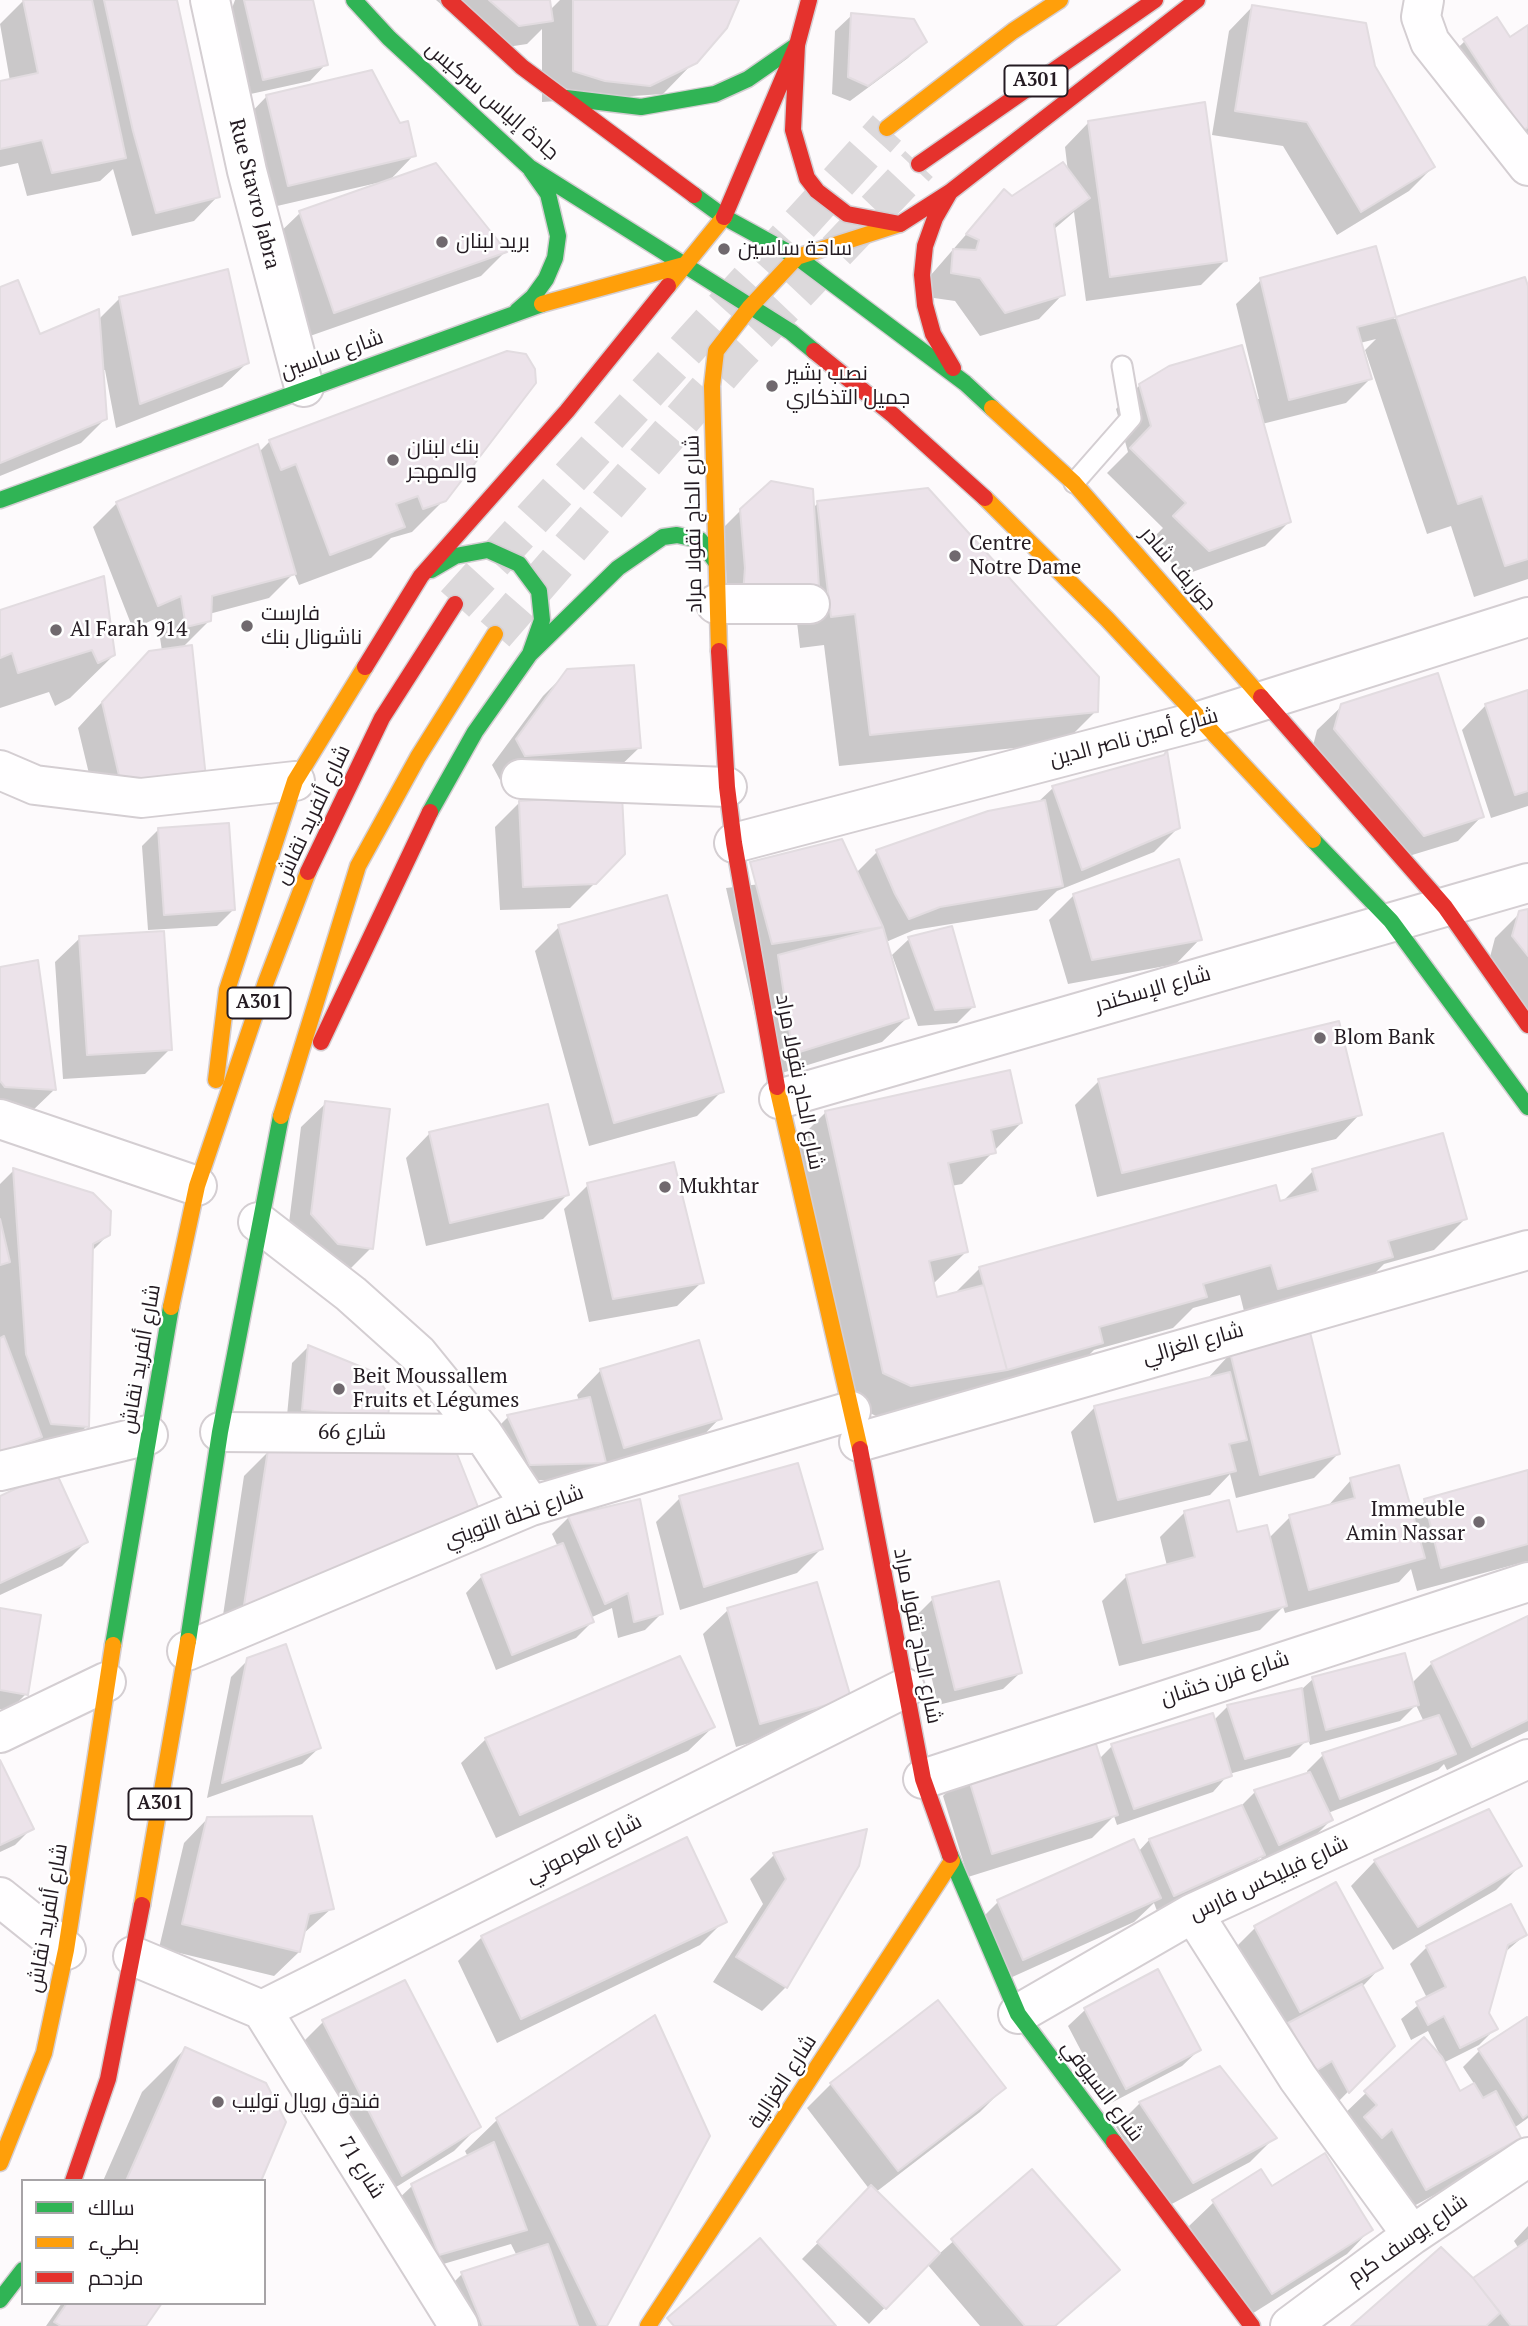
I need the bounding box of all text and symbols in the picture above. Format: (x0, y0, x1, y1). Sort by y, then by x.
street label: جادة إلياس سركيس (420, 36, 564, 166)
road number: A301 (1004, 66, 1068, 96)
street label: Rue Stavro Jabra (223, 116, 285, 272)
place label: بريد لبنان (456, 229, 530, 255)
marker: بريد لبنان (434, 234, 450, 250)
place label: ساحة ساسين (738, 236, 852, 262)
marker: ساحة ساسين (716, 241, 732, 257)
street label: شارع ساسين (277, 325, 387, 385)
place label: نصب بشير جميل التذكاري (786, 361, 910, 411)
marker: نصب بشير جميل التذكاري (764, 378, 780, 394)
street label: شارع الحاج نقولا مراد (680, 434, 708, 614)
place label: بنك لبنان والمهجر (407, 435, 479, 485)
marker: بنك لبنان والمهجر (385, 452, 401, 468)
street label: جوزيف شادر (1135, 522, 1221, 616)
place label: Centre Notre Dame (969, 531, 1081, 581)
marker: Centre Notre Dame (947, 548, 963, 564)
place label: فارست ناشونال بنك (261, 601, 362, 651)
place label: Al Farah 914 (70, 617, 187, 643)
marker: فارست ناشونال بنك (239, 618, 255, 634)
marker: Al Farah 914 (48, 622, 64, 638)
street label: شارع أمين ناصر الدين (1047, 703, 1221, 773)
street label: شارع ألفريد نقاش (270, 741, 356, 889)
street label: شارع الإسكندر (1092, 961, 1214, 1019)
road number: A301 (228, 987, 290, 1018)
street label: شارع الحاج نقولا مراد (770, 992, 828, 1172)
place label: Blom Bank (1334, 1025, 1435, 1051)
marker: Blom Bank (1312, 1030, 1328, 1046)
place label: Mukhtar (679, 1174, 759, 1200)
marker: Mukhtar (657, 1179, 673, 1195)
street label: شارع ألفريد نقاش (115, 1282, 167, 1436)
street label: شارع الغزالي (1140, 1318, 1246, 1370)
place label: Beit Moussallem Fruits et Légumes (353, 1364, 519, 1414)
marker: Beit Moussallem Fruits et Légumes (331, 1381, 347, 1397)
street label: شارع 66 (318, 1420, 386, 1446)
street label: شارع نخلة التويني (441, 1480, 587, 1554)
place label: Immeuble Amin Nassar (1346, 1497, 1465, 1547)
marker: Immeuble Amin Nassar (1471, 1514, 1487, 1530)
street label: شارع الحاج نقولا مراد (888, 1546, 946, 1726)
street label: شارع فرن خشان (1157, 1646, 1293, 1712)
road number: A301 (128, 1788, 192, 1820)
street label: شارع العرموني (522, 1809, 646, 1889)
street label: شارع فيليكس فارس (1186, 1831, 1352, 1927)
street label: شارع ألفريد نقاش (22, 1841, 74, 1995)
street label: شارع الغزالية (743, 2030, 823, 2134)
street label: شارع السيوفي (1056, 2035, 1148, 2147)
place label: فندق رويال توليب (232, 2089, 380, 2115)
marker: فندق رويال توليب (210, 2094, 226, 2110)
street label: شارع 71 (332, 2132, 390, 2204)
legend (21, 2179, 266, 2305)
street label: شارع يوسف كرم (1343, 2189, 1473, 2291)
text: سالك (88, 2193, 135, 2221)
text: بطيء (88, 2228, 139, 2256)
text: مزدحم (88, 2263, 143, 2291)

